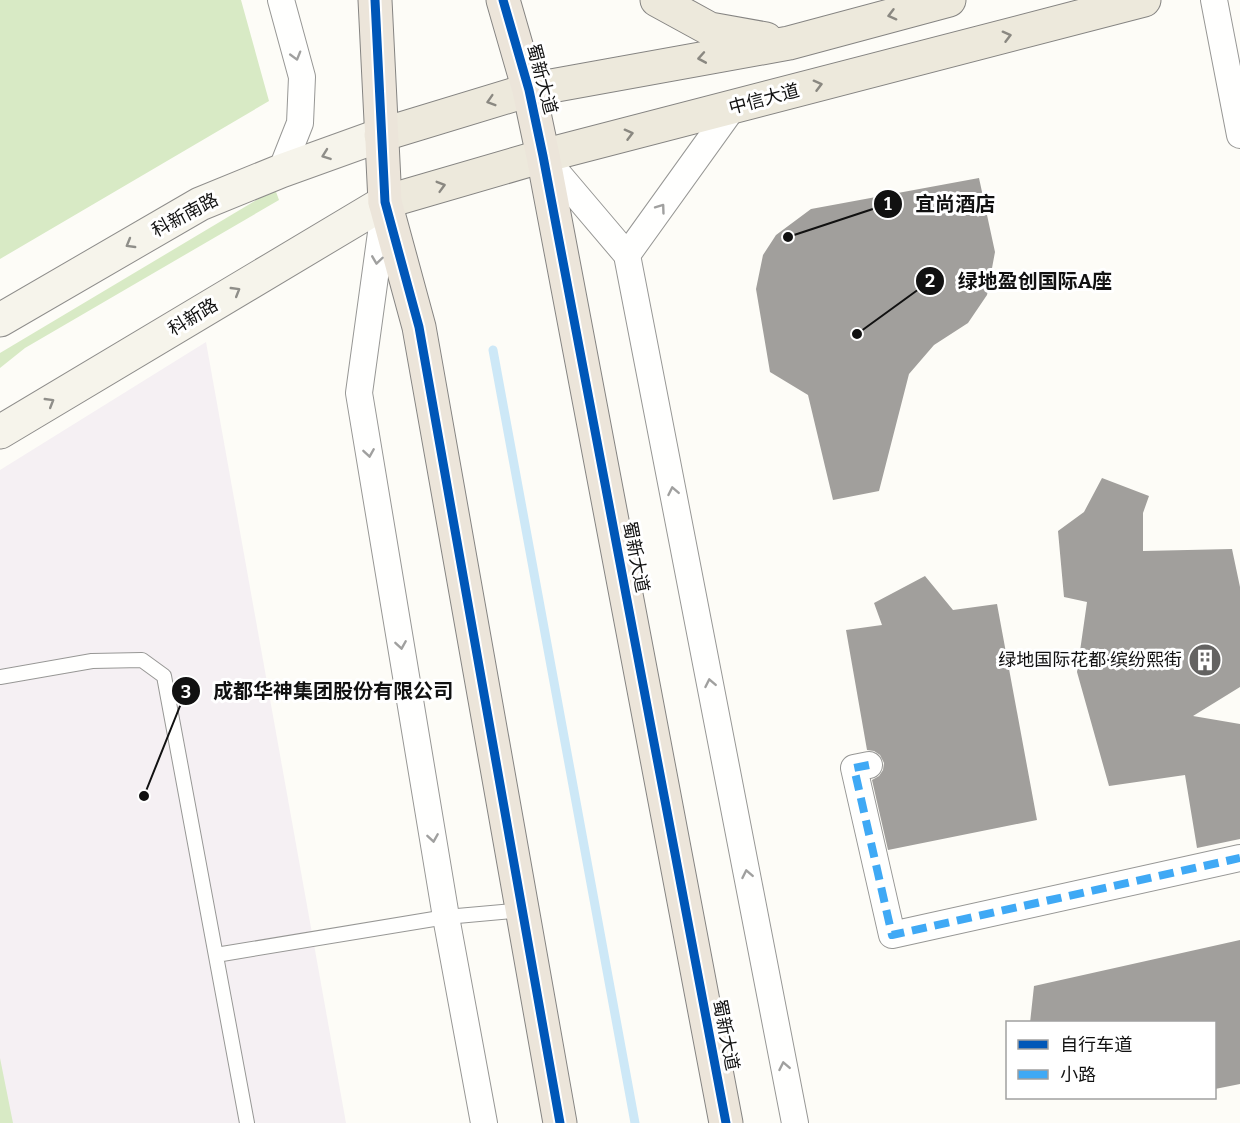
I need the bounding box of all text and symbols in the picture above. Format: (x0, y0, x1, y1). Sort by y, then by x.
one-way arrow (887, 8, 898, 20)
one-way arrow (1002, 30, 1012, 43)
street label: 蜀新大道 (522, 41, 562, 117)
one-way arrow (289, 50, 301, 61)
one-way arrow (698, 51, 708, 64)
street label: 中信大道 (726, 79, 802, 119)
one-way arrow (813, 79, 823, 92)
one-way arrow (486, 94, 497, 106)
one-way arrow (624, 128, 634, 141)
one-way arrow (321, 147, 332, 160)
one-way arrow (435, 181, 446, 193)
callout: 宜尚酒店 (873, 185, 1007, 223)
street label: 科新南路 (148, 188, 222, 242)
text: 宜尚酒店 (915, 192, 995, 216)
text: 1 (884, 193, 892, 215)
one-way arrow (654, 203, 665, 214)
one-way arrow (126, 237, 136, 248)
one-way arrow (372, 255, 384, 265)
callout: 绿地盈创国际A座 (915, 262, 1124, 300)
text: 绿地盈创国际A座 (958, 269, 1112, 293)
text: 2 (925, 270, 935, 292)
one-way arrow (230, 287, 240, 299)
street label: 科新路 (164, 294, 222, 340)
one-way arrow (44, 397, 54, 409)
one-way arrow (363, 448, 375, 458)
one-way arrow (667, 487, 680, 497)
street label: 蜀新大道 (618, 520, 654, 594)
one-way arrow (394, 640, 407, 650)
building icon: 绿地国际花都·缤纷熙街 (1187, 642, 1223, 678)
place label: 绿地国际花都·缤纷熙街 (998, 649, 1182, 671)
callout: 成都华神集团股份有限公司 (171, 672, 465, 710)
one-way arrow (704, 678, 717, 688)
text: 成都华神集团股份有限公司 (213, 679, 453, 703)
text: 3 (181, 681, 191, 703)
one-way arrow (426, 833, 438, 842)
one-way arrow (741, 869, 754, 879)
street label: 蜀新大道 (708, 998, 744, 1072)
legend (1006, 1021, 1216, 1099)
text: 自行车道 (1060, 1034, 1132, 1056)
one-way arrow (778, 1061, 791, 1071)
text: 小路 (1060, 1064, 1096, 1086)

